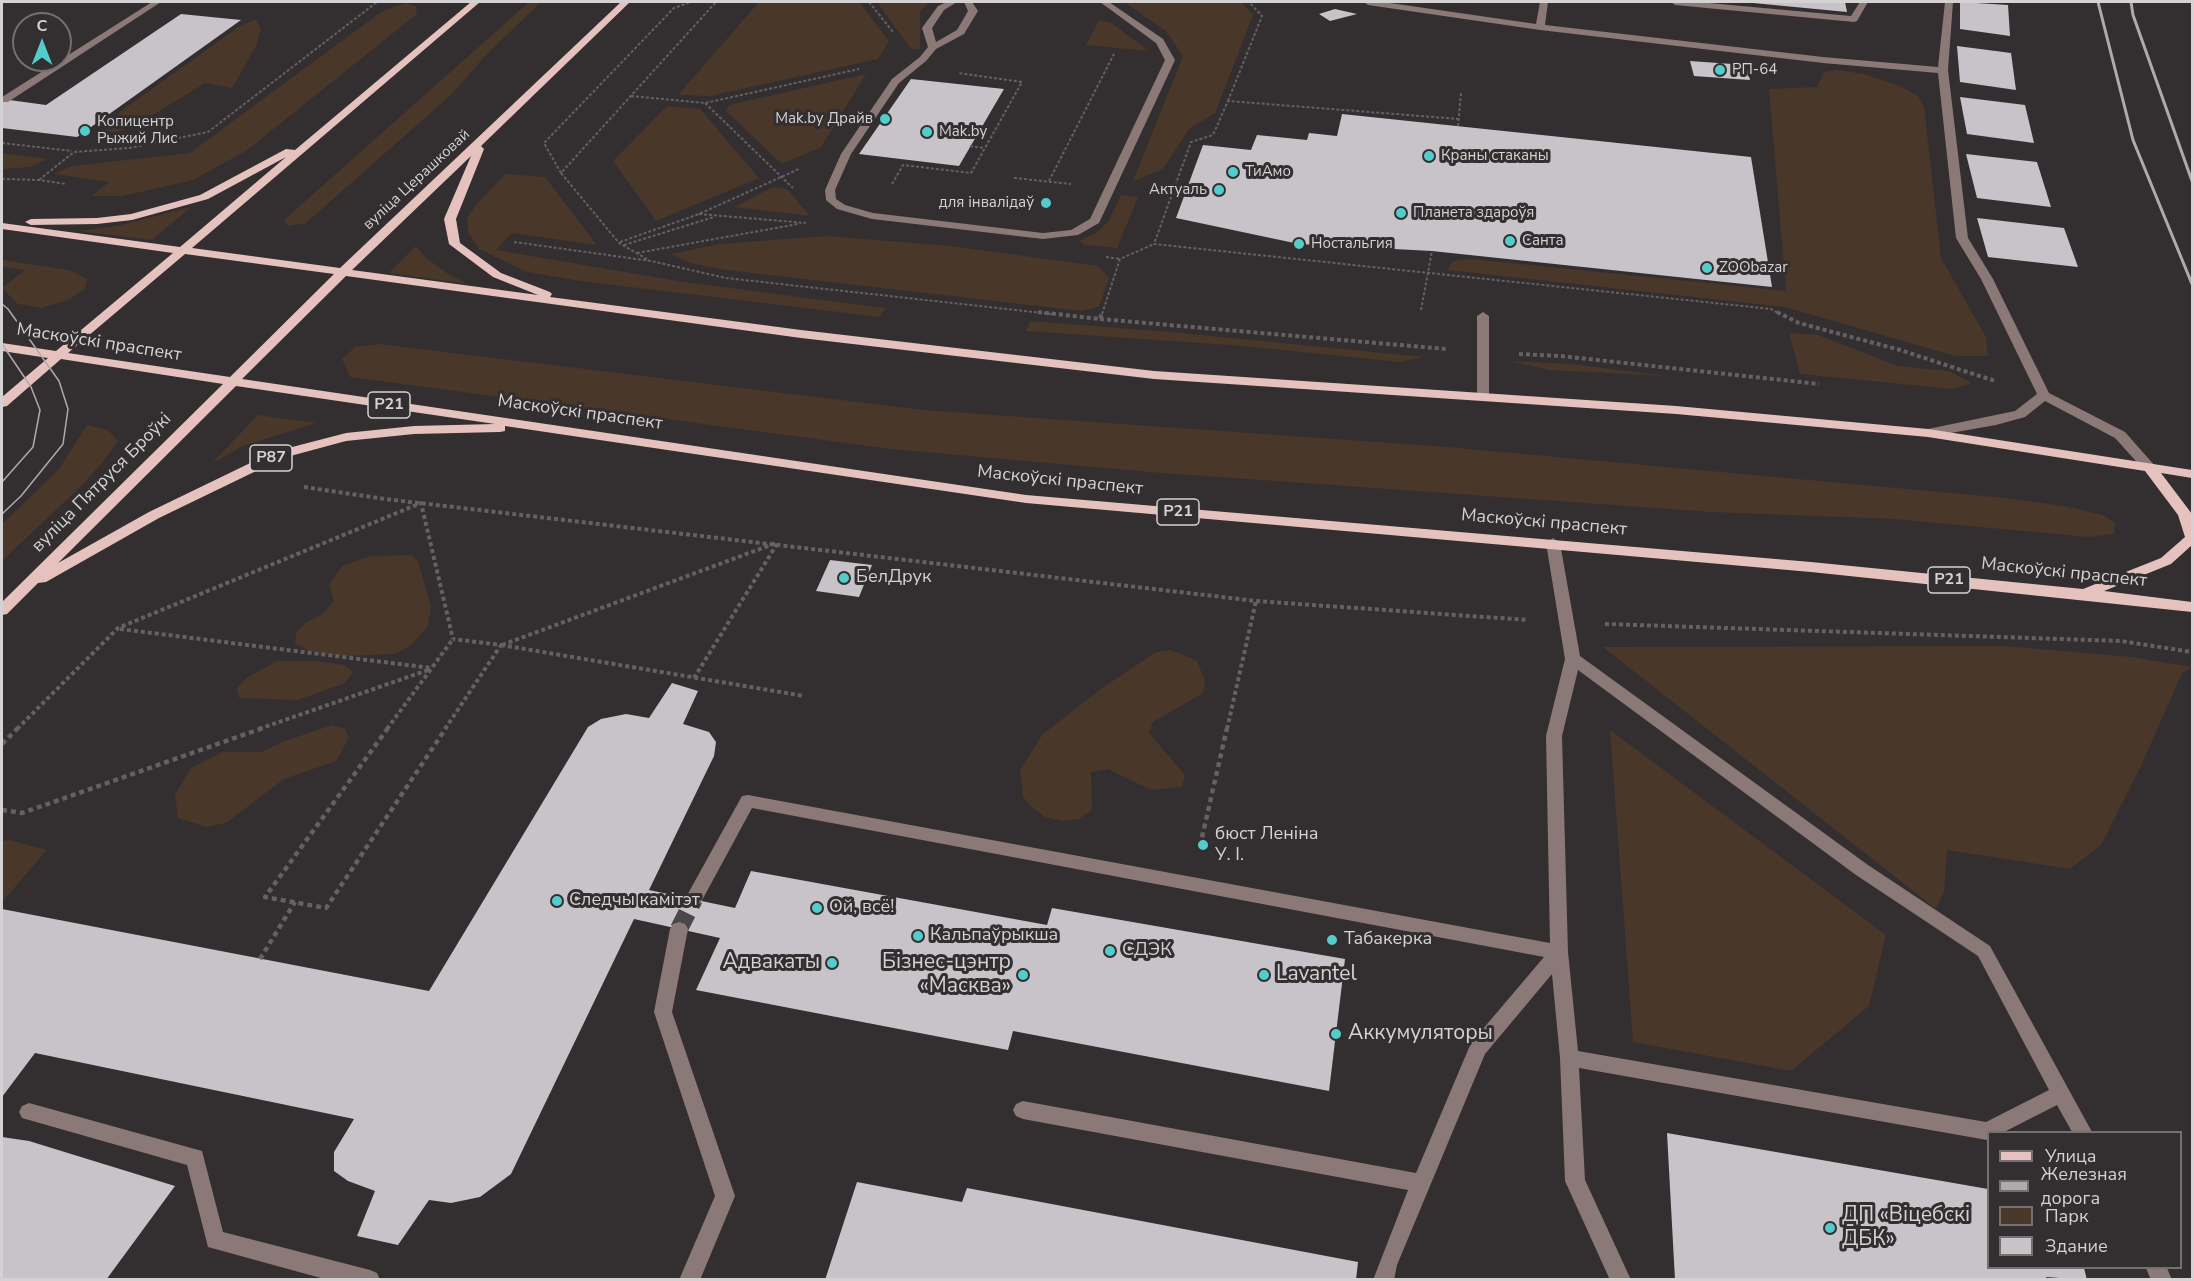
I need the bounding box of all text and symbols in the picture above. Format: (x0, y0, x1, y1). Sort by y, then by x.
north arrow (12, 12, 72, 72)
text: С (37, 15, 47, 37)
place label: РП-64 (1732, 61, 1777, 79)
marker: РП-64 (1713, 63, 1727, 77)
place label: Маk.by Драйв (775, 110, 873, 128)
marker: Маk.by Драйв (878, 112, 892, 126)
place label: Копицентр Рыжий Лис (97, 113, 177, 148)
place label: Mak.by (939, 123, 987, 141)
marker: Копицентр Рыжий Лис (78, 124, 92, 138)
marker: Mak.by (920, 125, 934, 139)
street label: вуліца Церашковай (360, 126, 474, 234)
place label: Краны стаканы (1441, 147, 1549, 165)
marker: Краны стаканы (1422, 149, 1436, 163)
place label: ТиАмо (1245, 163, 1291, 181)
marker: ТиАмо (1226, 165, 1240, 179)
place label: Актуаль (1149, 181, 1207, 199)
marker: Актуаль (1212, 183, 1226, 197)
place label: для інвалідаў (939, 194, 1034, 212)
marker: для інвалідаў (1039, 196, 1053, 210)
place label: Планета здароўя (1413, 204, 1534, 222)
marker: Планета здароўя (1394, 206, 1408, 220)
place label: Санта (1522, 232, 1564, 250)
marker: Санта (1503, 234, 1517, 248)
place label: Ностальгия (1311, 235, 1393, 253)
marker: Ностальгия (1292, 237, 1306, 251)
place label: ZOObazar (1719, 259, 1788, 277)
marker: ZOObazar (1700, 261, 1714, 275)
street label: Маскоўскі праспект (15, 319, 183, 367)
street label: Маскоўскі праспект (496, 391, 664, 435)
road number: Р21 (368, 392, 410, 418)
street label: вуліца Пятруся Броўкі (28, 409, 176, 557)
road number: Р87 (250, 445, 292, 471)
street label: Маскоўскі праспект (976, 462, 1144, 500)
road number: Р21 (1157, 499, 1199, 525)
street label: Маскоўскі праспект (1460, 505, 1628, 541)
street label: Маскоўскі праспект (1980, 554, 2148, 592)
place label: БелДрук (856, 567, 931, 589)
road number: Р21 (1928, 567, 1970, 593)
marker: БелДрук (837, 571, 851, 585)
place label: бюст Леніна У. І. (1215, 824, 1318, 866)
marker: бюст Леніна У. І. (1196, 838, 1210, 852)
place label: Следчы камітэт (569, 890, 700, 912)
marker: Следчы камітэт (550, 894, 564, 908)
place label: Ой, всё! (829, 897, 894, 919)
marker: Ой, всё! (810, 901, 824, 915)
place label: Кальпаўрыкша (930, 925, 1058, 947)
marker: Кальпаўрыкша (911, 929, 925, 943)
place label: Табакерка (1344, 929, 1432, 951)
marker: Табакерка (1325, 933, 1339, 947)
place label: СДЭК (1122, 940, 1172, 962)
marker: СДЭК (1103, 944, 1117, 958)
place label: Адвакаты (722, 950, 820, 976)
place label: Бізнес-цэнтр «Масква» (882, 950, 1011, 1000)
marker: Адвакаты (825, 956, 839, 970)
place label: Lavantel (1276, 962, 1357, 988)
marker: Бізнес-цэнтр «Масква» (1016, 968, 1030, 982)
marker: Lavantel (1257, 968, 1271, 982)
place label: Аккумуляторы (1348, 1021, 1493, 1047)
marker: Аккумуляторы (1329, 1027, 1343, 1041)
legend (1987, 1131, 2182, 1269)
text: Улица (2045, 1144, 2096, 1168)
text: Железная дорога (2041, 1162, 2127, 1210)
place label: ДП «Віцебскі ДБК» (1842, 1203, 1970, 1253)
text: Парк (2045, 1204, 2088, 1228)
marker: ДП «Віцебскі ДБК» (1823, 1221, 1837, 1235)
text: Здание (2045, 1234, 2108, 1258)

